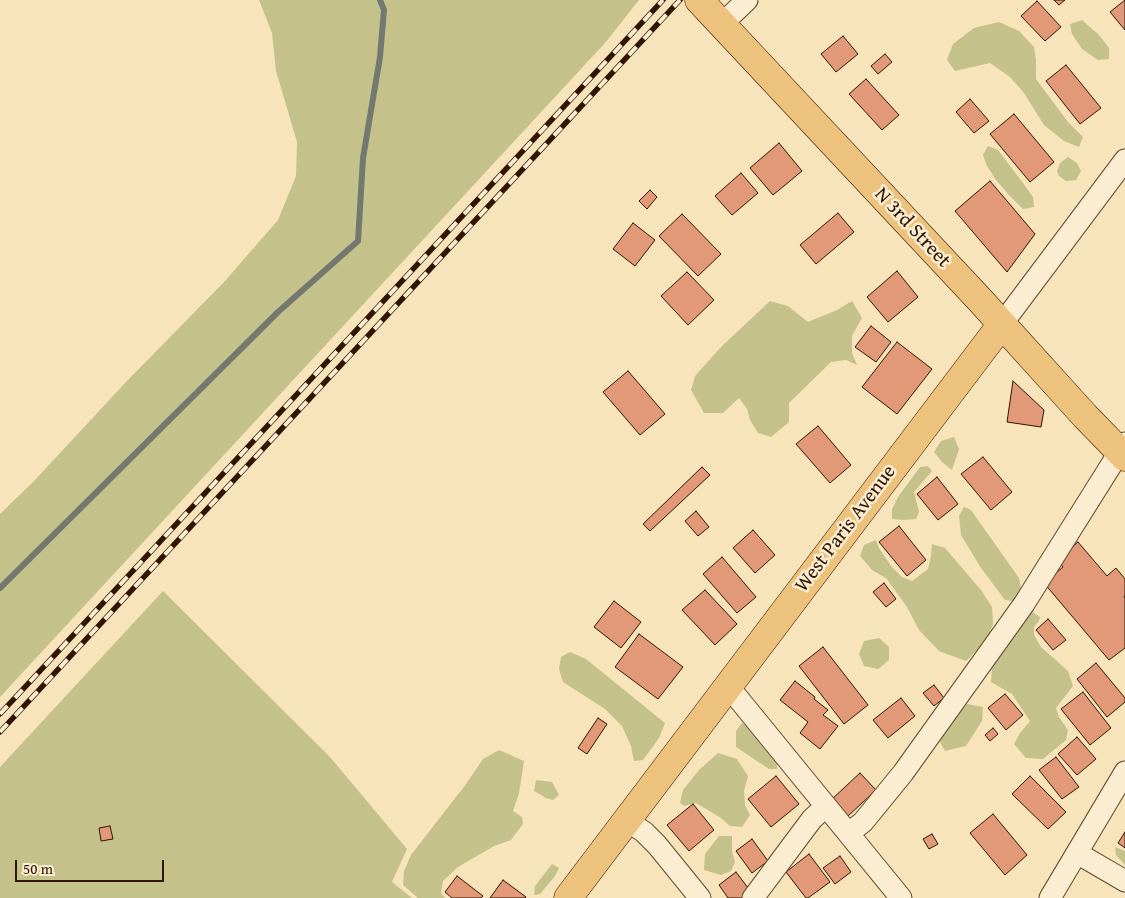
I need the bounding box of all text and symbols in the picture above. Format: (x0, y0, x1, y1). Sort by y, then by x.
street label: N 3rd Street (869, 183, 955, 273)
street label: West Paris Avenue (790, 461, 902, 597)
scale bar (18, 850, 166, 882)
text: 50 m (23, 858, 53, 879)

